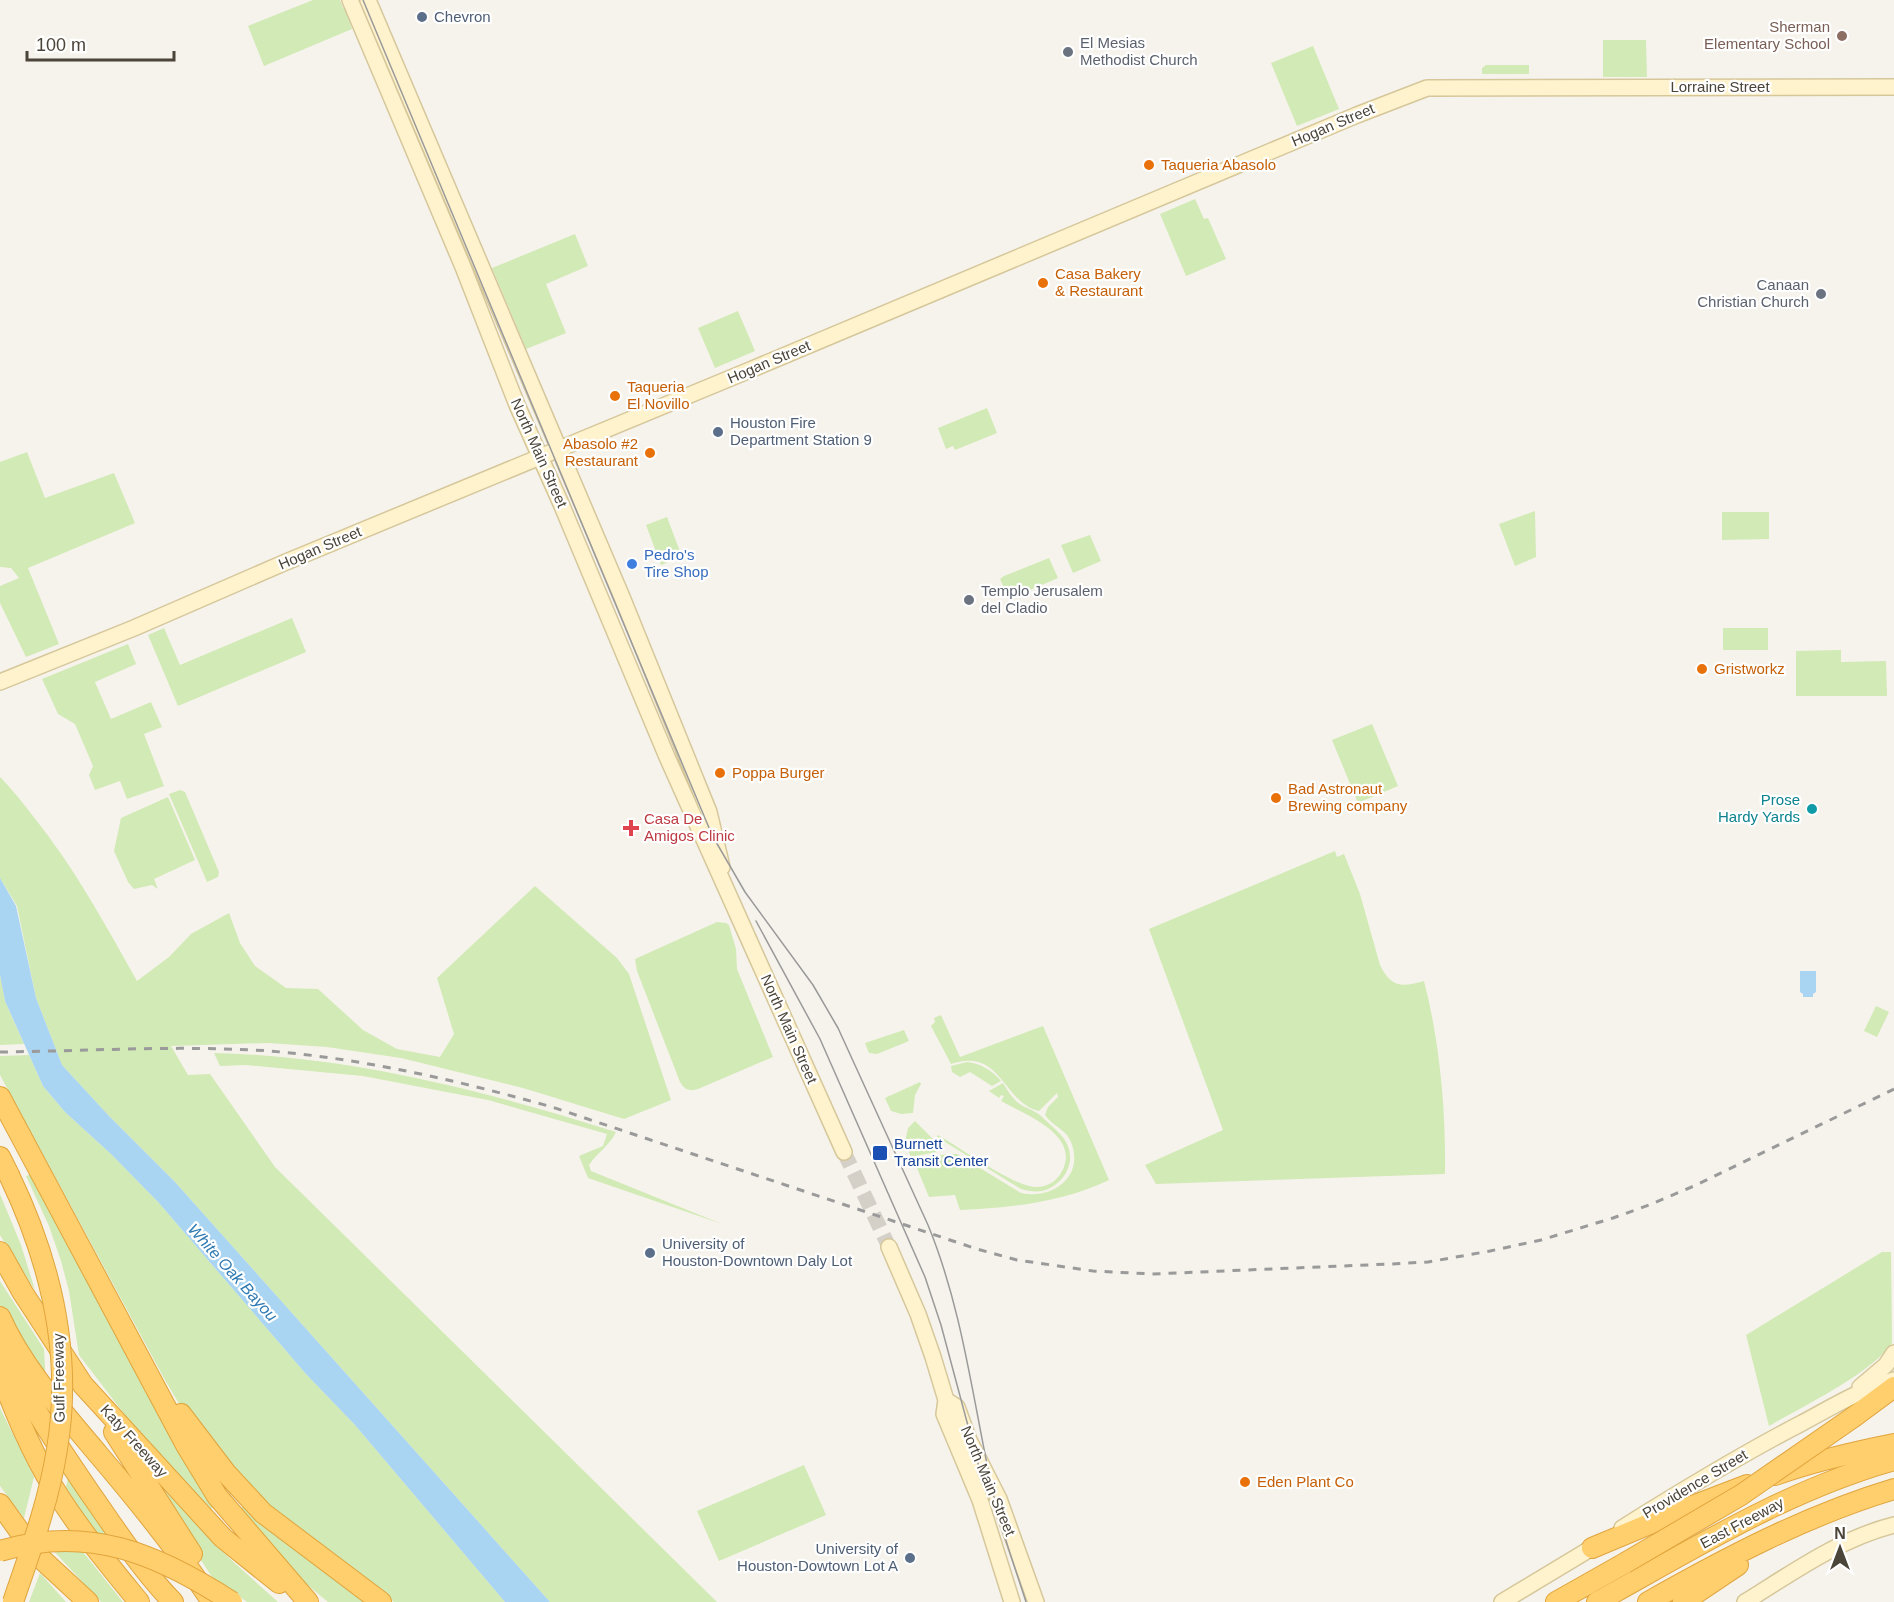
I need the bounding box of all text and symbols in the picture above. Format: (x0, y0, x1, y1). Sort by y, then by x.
place label: Chevron (434, 8, 491, 25)
marker: Chevron (415, 10, 429, 24)
place label: Sherman Elementary School (1704, 18, 1830, 52)
scale bar (27, 24, 174, 62)
marker: Sherman Elementary School (1835, 29, 1849, 43)
place label: El Mesias Methodist Church (1080, 34, 1198, 68)
text: 100 m (36, 35, 86, 55)
marker: El Mesias Methodist Church (1061, 45, 1075, 59)
street label: Lorraine Street (1670, 78, 1770, 95)
street label: Hogan Street (1289, 99, 1378, 150)
place label: Taqueria Abasolo (1161, 156, 1276, 173)
marker: Taqueria Abasolo (1142, 158, 1156, 172)
place label: Casa Bakery & Restaurant (1055, 265, 1143, 299)
marker: Casa Bakery & Restaurant (1036, 276, 1050, 290)
place label: Canaan Christian Church (1697, 276, 1809, 310)
marker: Canaan Christian Church (1814, 287, 1828, 301)
street label: Hogan Street (725, 336, 814, 387)
place label: Taqueria El Novillo (627, 378, 690, 412)
marker: Taqueria El Novillo (608, 389, 622, 403)
street label: North Main Street (508, 396, 571, 511)
place label: Houston Fire Department Station 9 (730, 414, 872, 448)
marker: Houston Fire Department Station 9 (711, 425, 725, 439)
place label: Abasolo #2 Restaurant (563, 435, 639, 469)
marker: Abasolo #2 Restaurant (643, 446, 657, 460)
street label: Hogan Street (276, 522, 365, 573)
place label: Pedro's Tire Shop (644, 546, 708, 580)
marker: Pedro's Tire Shop (625, 557, 639, 571)
place label: Templo Jerusalem del Cladio (981, 582, 1103, 616)
marker: Templo Jerusalem del Cladio (962, 593, 976, 607)
place label: Gristworkz (1714, 660, 1785, 677)
marker: Gristworkz (1695, 662, 1709, 676)
place label: Poppa Burger (732, 764, 825, 781)
marker: Poppa Burger (713, 766, 727, 780)
place label: Bad Astronaut Brewing company (1288, 780, 1408, 814)
marker: Bad Astronaut Brewing company (1269, 791, 1283, 805)
place label: Prose Hardy Yards (1718, 791, 1800, 825)
marker: Prose Hardy Yards (1805, 802, 1819, 816)
place label: Casa De Amigos Clinic (644, 810, 735, 844)
marker: Casa De Amigos Clinic (622, 819, 640, 837)
street label: North Main Street (758, 972, 821, 1087)
place label: Burnett Transit Center (894, 1135, 988, 1169)
marker: Burnett Transit Center (871, 1144, 889, 1162)
water label: White Oak Bayou (185, 1220, 281, 1324)
place label: University of Houston-Downtown Daly Lot (662, 1235, 853, 1269)
marker: University of Houston-Downtown Daly Lot (643, 1246, 657, 1260)
street label: Gulf Freeway (49, 1333, 68, 1423)
street label: Katy Freeway (97, 1401, 172, 1481)
street label: North Main Street (958, 1423, 1020, 1539)
street label: Providence Street (1639, 1445, 1751, 1522)
place label: Eden Plant Co (1257, 1473, 1354, 1490)
marker: Eden Plant Co (1238, 1475, 1252, 1489)
street label: East Freeway (1697, 1493, 1787, 1552)
north arrow (1810, 1518, 1870, 1578)
text: N (1834, 1525, 1846, 1542)
place label: University of Houston-Dowtown Lot A (737, 1540, 899, 1574)
marker: University of Houston-Dowtown Lot A (903, 1551, 917, 1565)

